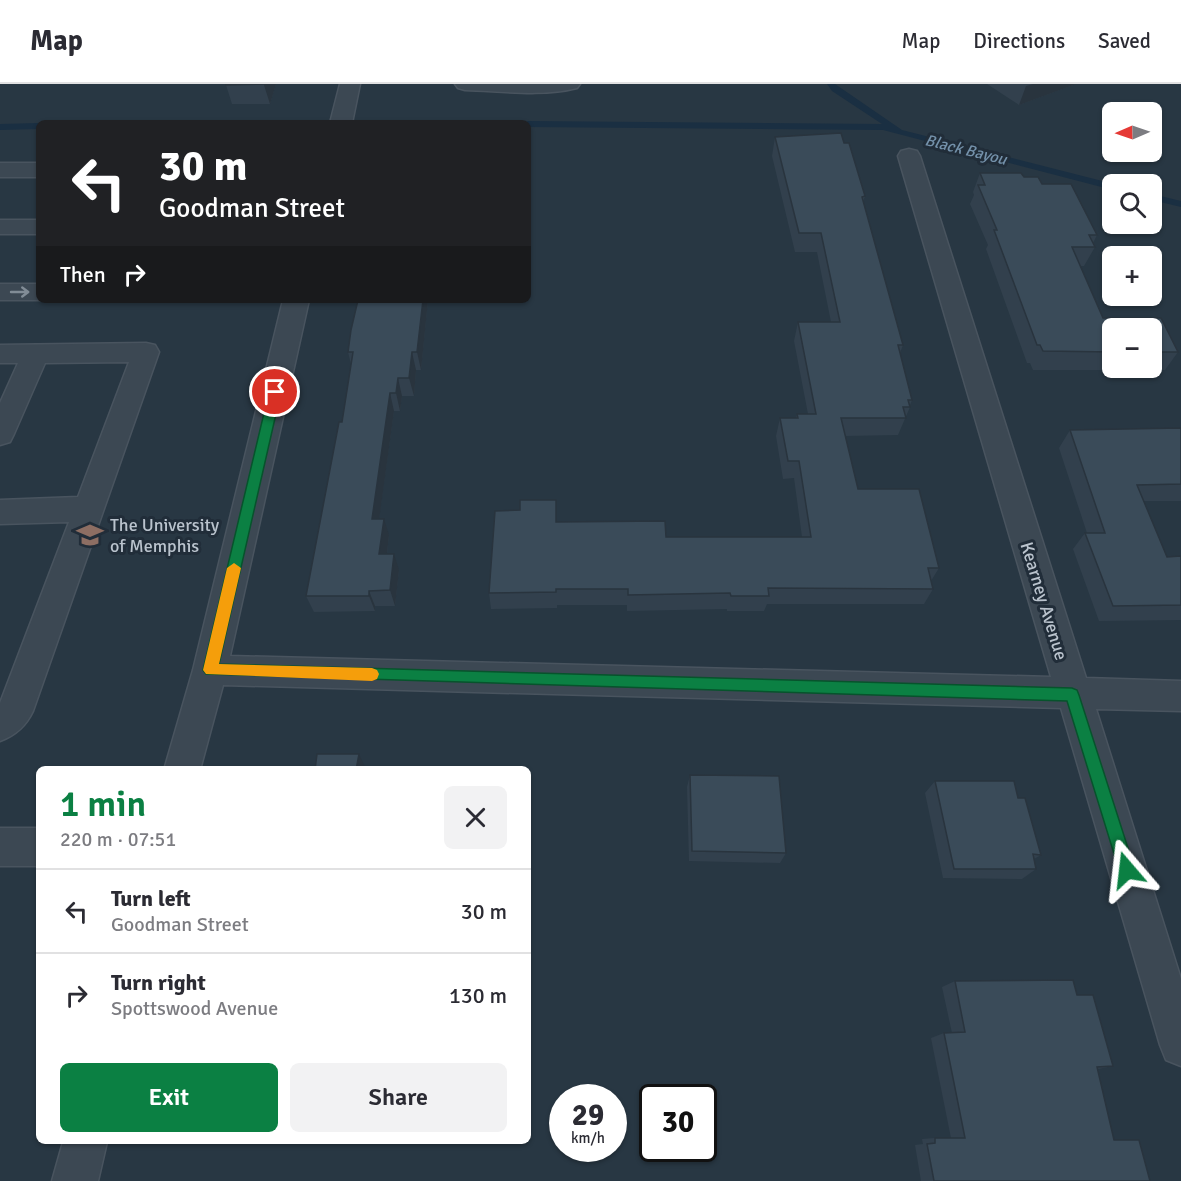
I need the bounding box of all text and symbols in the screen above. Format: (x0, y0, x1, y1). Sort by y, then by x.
text: Map (30, 24, 83, 58)
text: Map (902, 28, 940, 54)
text: Directions (973, 28, 1065, 54)
text: Saved (1098, 28, 1151, 54)
north arrow (1102, 102, 1162, 162)
map controls (1102, 102, 1162, 378)
water label: Black Bayou (923, 130, 1010, 170)
text: 30 m (159, 141, 248, 192)
icon: left (60, 144, 138, 222)
button: search (1102, 174, 1162, 234)
text: Goodman Street (159, 192, 345, 225)
button: + (1102, 246, 1162, 306)
icon: right (118, 258, 151, 291)
text: Then (60, 261, 106, 288)
one-way arrow (9, 286, 29, 298)
button: − (1102, 318, 1162, 378)
pin (249, 366, 300, 417)
icon: arrive (258, 375, 291, 408)
place label: The University of Memphis (110, 514, 220, 557)
school or university icon: The University of Memphis (75, 520, 105, 550)
street label: Kearney Avenue (1016, 539, 1072, 663)
text: 1 min (60, 782, 146, 827)
button: close (444, 786, 507, 849)
text: 220 m · 07:51 (60, 827, 176, 852)
position arrow (1095, 838, 1159, 902)
text: Turn left (111, 885, 191, 912)
icon: left (60, 895, 93, 928)
text: 30 m (461, 898, 507, 925)
text: Goodman Street (111, 912, 249, 937)
text: Turn right (111, 969, 206, 996)
icon: right (60, 979, 93, 1012)
text: 130 m (449, 982, 507, 1009)
text: Spottswood Avenue (111, 996, 278, 1021)
button: Exit (60, 1063, 278, 1132)
button: Share (290, 1063, 507, 1132)
speed limit sign: 30 (639, 1084, 717, 1162)
text: 29 (572, 1097, 604, 1134)
text: km/h (571, 1129, 605, 1147)

